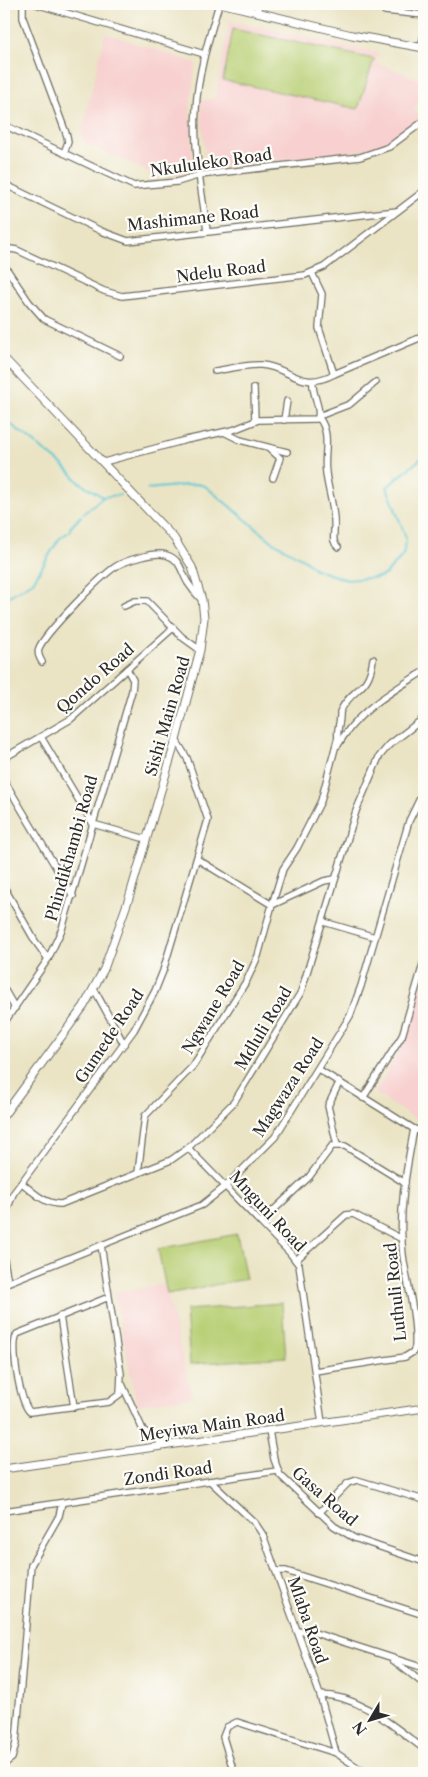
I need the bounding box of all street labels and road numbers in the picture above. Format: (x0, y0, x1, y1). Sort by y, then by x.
street label: Nkululeko Road (149, 144, 273, 180)
street label: Mashimane Road (126, 201, 260, 235)
street label: Ndelu Road (175, 256, 267, 286)
street label: Qondo Road (52, 639, 138, 717)
street label: Sishi Main Road (140, 654, 194, 778)
street label: Phindikhambi Road (41, 772, 102, 923)
street label: Ngwane Road (177, 956, 249, 1057)
street label: Mdluli Road (230, 983, 296, 1073)
street label: Gumede Road (70, 985, 148, 1087)
street label: Magwaza Road (248, 1033, 328, 1140)
street label: Mnguni Road (225, 1166, 311, 1256)
street label: Luthuli Road (380, 1241, 410, 1342)
street label: Meyiwa Main Road (138, 1405, 286, 1445)
street label: Zondi Road (122, 1457, 214, 1489)
street label: Gasa Road (288, 1462, 362, 1530)
street label: Mlaba Road (284, 1574, 332, 1667)

